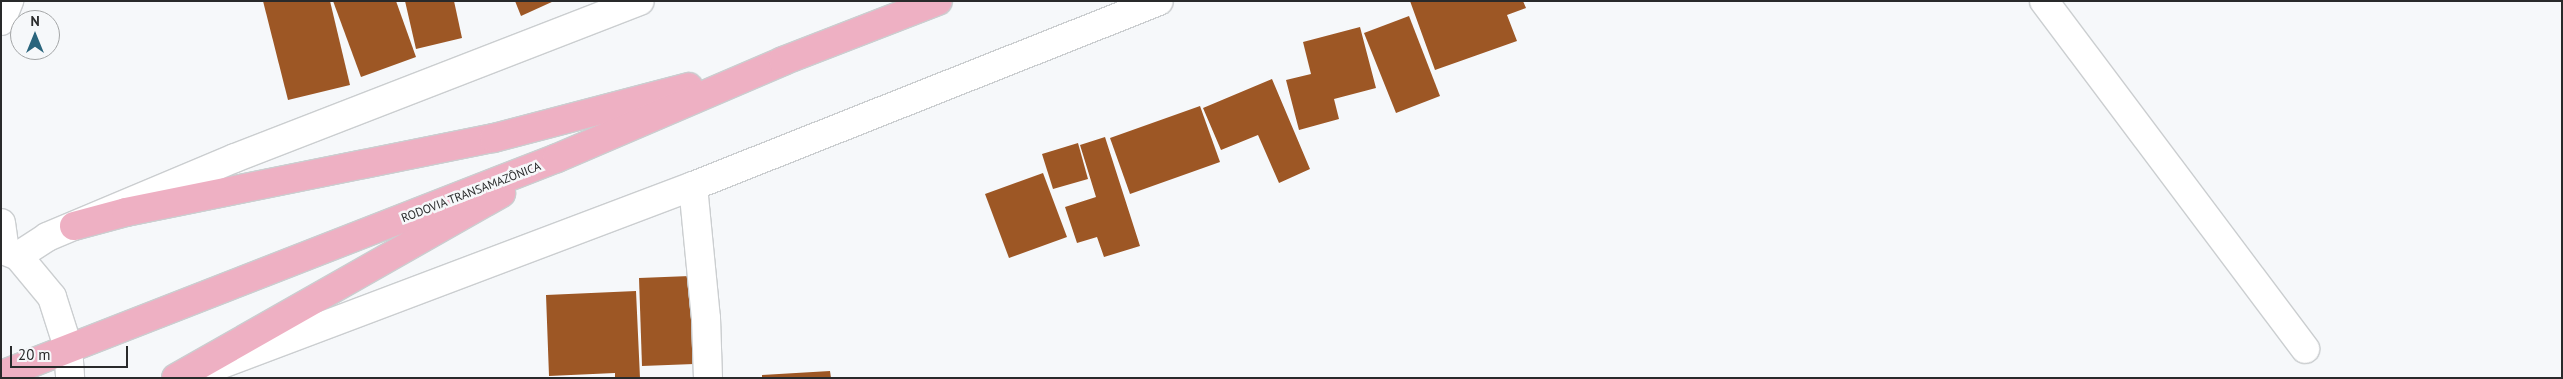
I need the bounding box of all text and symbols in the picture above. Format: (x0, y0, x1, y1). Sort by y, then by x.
north arrow (10, 10, 60, 60)
text: N (30, 12, 40, 30)
street label: RODOVIA TRANSAMAZÔNICA (399, 159, 543, 225)
scale bar (12, 336, 130, 368)
text: 20 m (18, 345, 51, 364)

